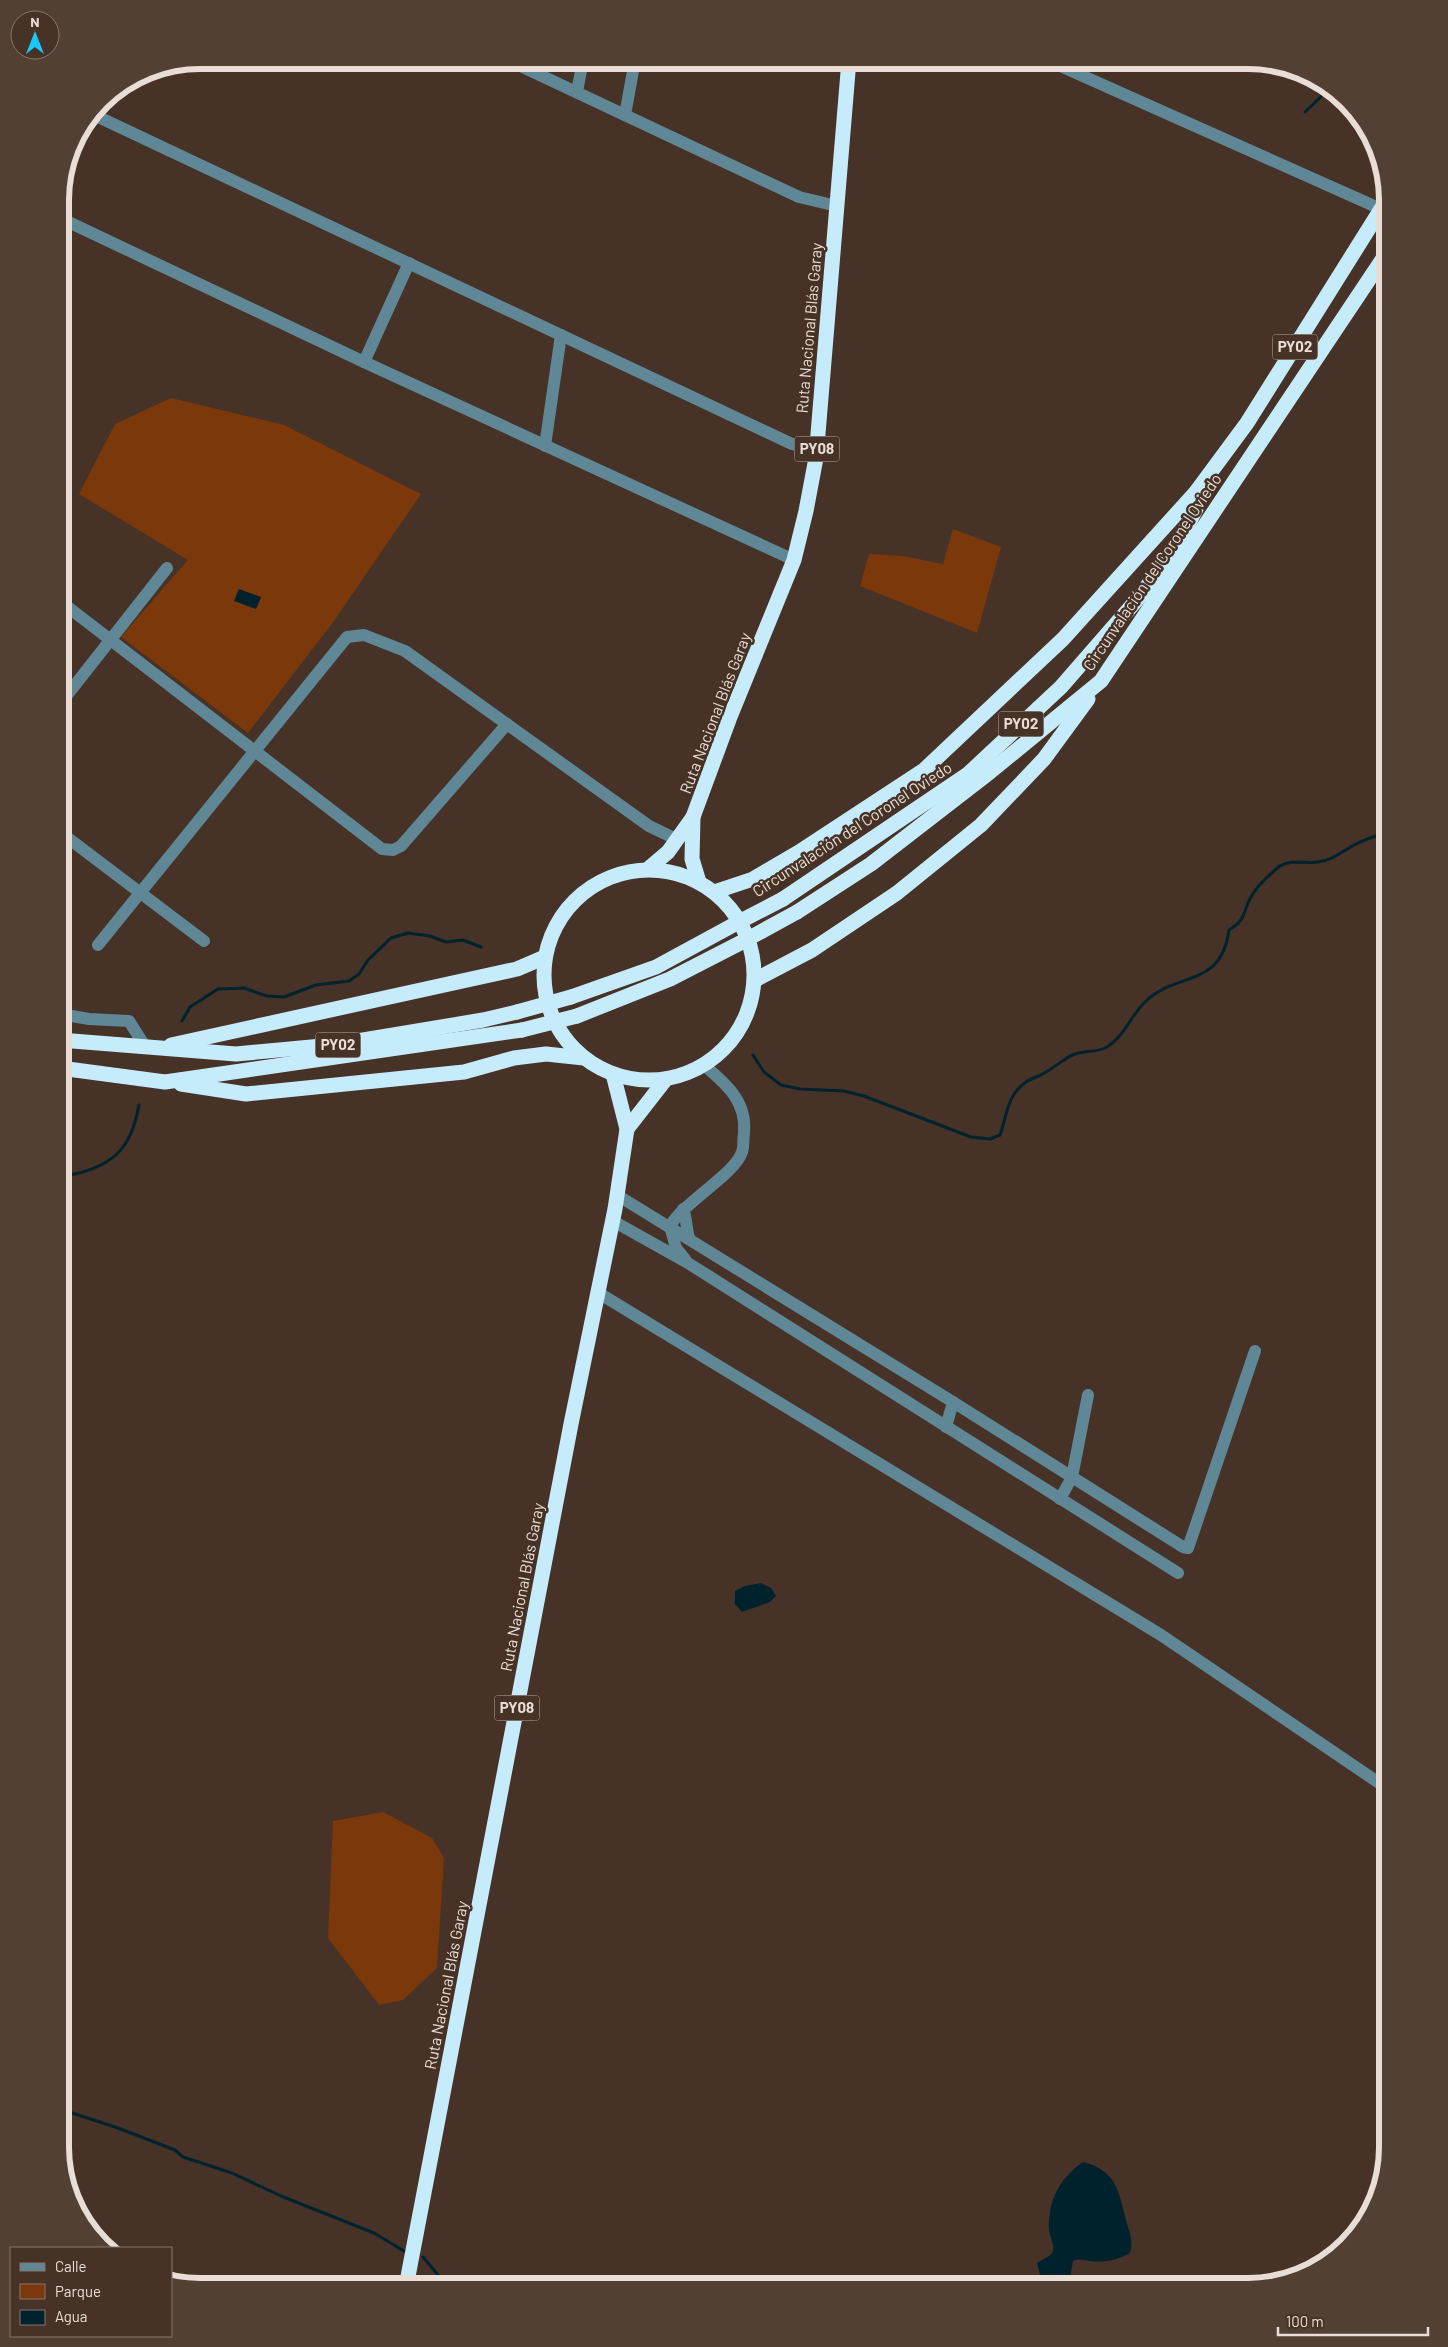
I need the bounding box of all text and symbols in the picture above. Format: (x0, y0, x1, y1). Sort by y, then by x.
north arrow (10, 10, 60, 60)
text: N (30, 13, 40, 30)
street label: Ruta Nacional Blás Garay (792, 241, 825, 414)
road number: PY02 (1272, 334, 1318, 360)
road number: PY08 (794, 436, 840, 462)
street label: Circunvalación del Coronel Oviedo (1078, 470, 1225, 674)
street label: Ruta Nacional Blás Garay (675, 629, 754, 796)
road number: PY02 (998, 712, 1044, 736)
street label: Circunvalación del Coronel Oviedo (749, 757, 955, 900)
road number: PY02 (316, 1032, 360, 1058)
street label: Ruta Nacional Blás Garay (496, 1500, 547, 1673)
road number: PY08 (494, 1696, 540, 1720)
street label: Ruta Nacional Blás Garay (420, 1898, 471, 2071)
legend (10, 2247, 172, 2337)
text: Calle (55, 2257, 87, 2275)
text: Parque (55, 2282, 101, 2300)
scale bar (1278, 2304, 1428, 2336)
text: Agua (55, 2307, 88, 2325)
text: 100 m (1286, 2312, 1324, 2330)

